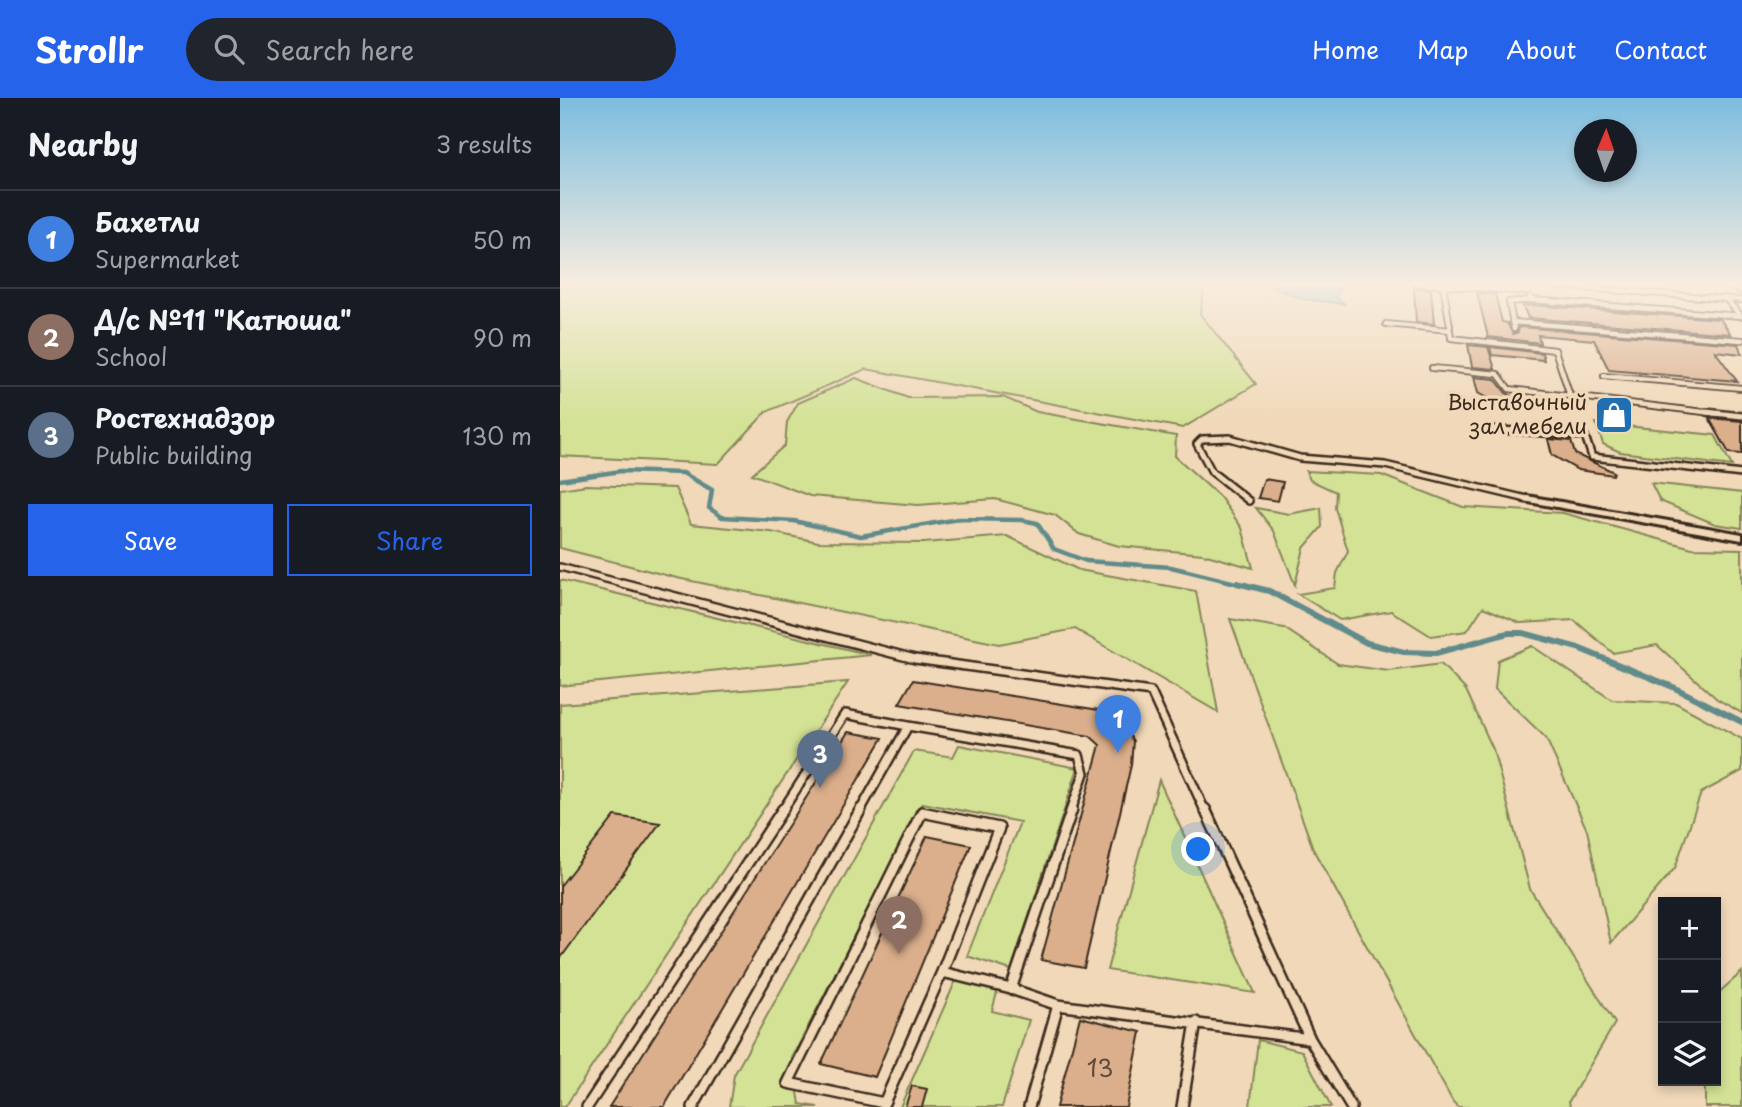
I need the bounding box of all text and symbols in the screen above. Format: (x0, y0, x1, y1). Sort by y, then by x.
search box (186, 18, 676, 81)
text: Strollr (35, 24, 144, 74)
icon: search (210, 30, 248, 68)
text: Search here (266, 30, 414, 69)
text: Home (1312, 31, 1379, 67)
text: Map (1417, 31, 1468, 67)
text: About (1506, 31, 1576, 67)
text: Contact (1614, 31, 1707, 67)
north arrow (1574, 119, 1637, 182)
text: Nearby (28, 121, 138, 166)
text: 3 results (436, 126, 532, 161)
text: Бахетли (95, 202, 201, 241)
text: 1 (46, 222, 57, 257)
text: 50 m (472, 222, 532, 257)
text: Supermarket (95, 241, 239, 276)
text: Д/с №11 "Катюша" (95, 300, 352, 339)
text: 2 (43, 320, 59, 355)
text: 90 m (473, 320, 532, 355)
text: School (95, 339, 167, 374)
place label: Выставочный зал мебели (1447, 385, 1587, 441)
shop icon: Выставочный зал мебели (1593, 394, 1635, 436)
text: Ростехнадзор (95, 398, 275, 437)
text: 3 (43, 418, 59, 453)
text: 130 m (462, 418, 532, 453)
text: Public building (95, 437, 252, 472)
button: Save (28, 504, 273, 576)
button: Share (287, 504, 532, 576)
pin: 1 (1095, 695, 1141, 753)
pin: 3 (797, 730, 843, 788)
your location (1181, 832, 1215, 866)
pin: 2 (876, 896, 922, 954)
map controls (1658, 897, 1721, 1086)
button: + (1658, 897, 1721, 960)
button: − (1658, 960, 1721, 1023)
button: layers (1658, 1023, 1721, 1086)
house number: 13 (1087, 1049, 1113, 1085)

